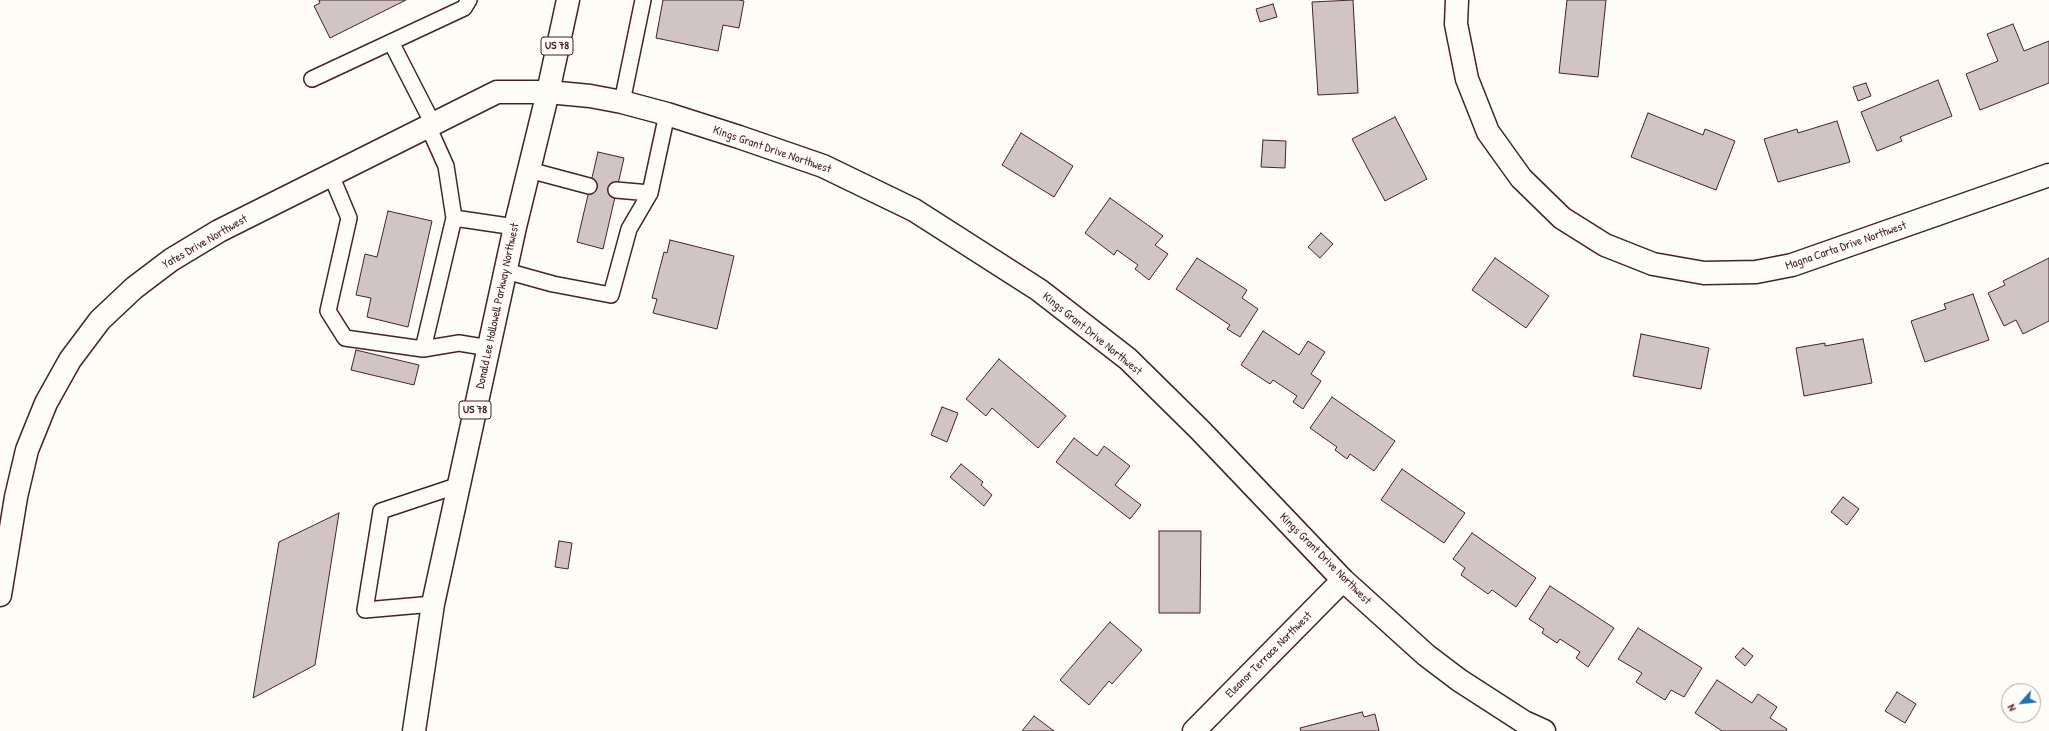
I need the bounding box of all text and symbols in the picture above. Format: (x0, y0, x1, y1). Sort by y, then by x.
road number: US 78 (541, 37, 573, 55)
street label: Kings Grant Drive Northwest (711, 123, 833, 177)
street label: Yates Drive Northwest (160, 212, 250, 272)
street label: Magna Carta Drive Northwest (1784, 219, 1908, 273)
street label: Donald Lee Hollowell Parkway Northwest (473, 222, 523, 390)
street label: Kings Grant Drive Northwest (1039, 289, 1145, 379)
road number: US 78 (459, 401, 491, 419)
street label: Kings Grant Drive Northwest (1276, 510, 1374, 608)
street label: Eleanor Terrace Northwest (1223, 609, 1315, 701)
north arrow (2001, 683, 2041, 723)
text: N (2004, 702, 2019, 714)

